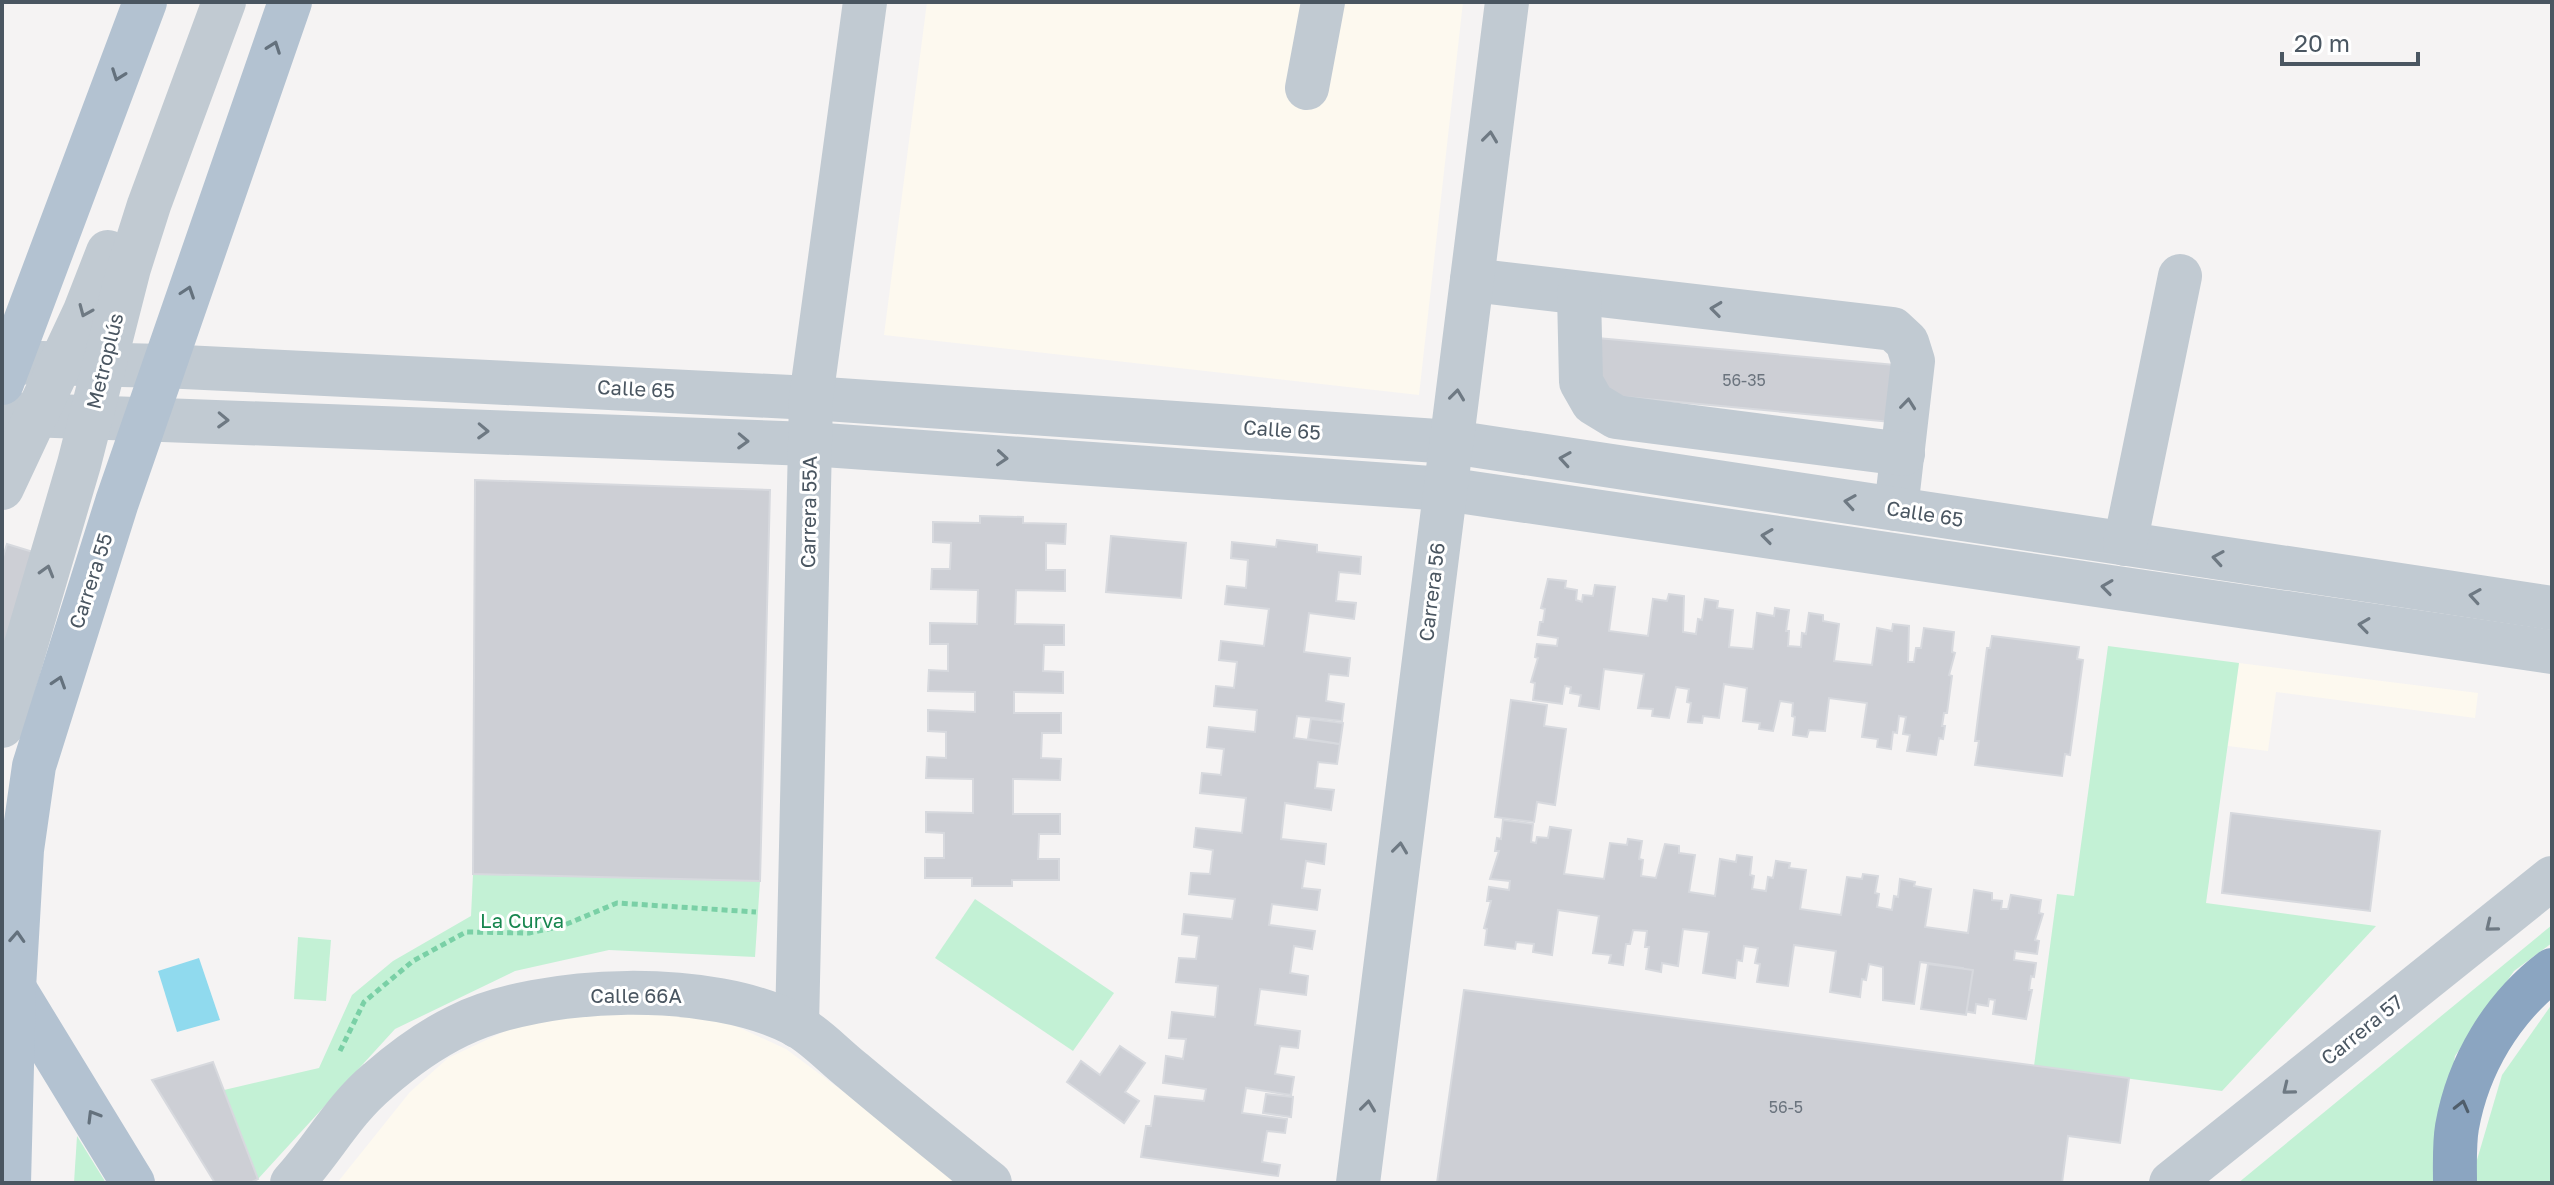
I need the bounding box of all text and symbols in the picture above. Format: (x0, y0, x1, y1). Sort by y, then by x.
scale bar (2282, 16, 2418, 66)
text: 20 m (2294, 28, 2350, 57)
one-way arrow (264, 41, 281, 55)
one-way arrow (111, 67, 128, 81)
one-way arrow (1481, 130, 1498, 143)
one-way arrow (178, 286, 194, 300)
one-way arrow (1709, 301, 1722, 318)
one-way arrow (78, 303, 94, 317)
street label: Metroplús (81, 310, 128, 411)
house number: 56-35 (1722, 370, 1766, 390)
street label: Calle 65 (597, 374, 676, 402)
one-way arrow (1449, 388, 1466, 401)
one-way arrow (1900, 397, 1917, 410)
one-way arrow (217, 412, 230, 429)
street label: Calle 65 (1242, 414, 1322, 444)
one-way arrow (477, 422, 490, 439)
one-way arrow (737, 433, 750, 450)
one-way arrow (996, 449, 1009, 466)
one-way arrow (1558, 451, 1572, 468)
street label: Carrera 55A (795, 456, 821, 568)
one-way arrow (1843, 494, 1857, 511)
street label: Calle 65 (1885, 495, 1965, 531)
one-way arrow (1760, 528, 1773, 545)
street label: Carrera 55 (63, 530, 117, 631)
street label: Carrera 56 (1413, 541, 1449, 643)
one-way arrow (2211, 550, 2225, 567)
one-way arrow (38, 564, 54, 578)
one-way arrow (2100, 579, 2114, 596)
one-way arrow (2468, 589, 2482, 606)
one-way arrow (2357, 617, 2371, 634)
one-way arrow (49, 676, 65, 690)
one-way arrow (1392, 841, 1409, 854)
park label: La Curva (480, 908, 564, 932)
one-way arrow (2485, 917, 2500, 931)
one-way arrow (8, 930, 25, 943)
street label: Calle 66A (590, 983, 682, 1007)
street label: Carrera 57 (2316, 989, 2407, 1069)
one-way arrow (2283, 1079, 2297, 1094)
house number: 56-5 (1769, 1097, 1803, 1117)
one-way arrow (1359, 1099, 1376, 1112)
one-way arrow (2453, 1099, 2470, 1113)
one-way arrow (87, 1110, 103, 1125)

